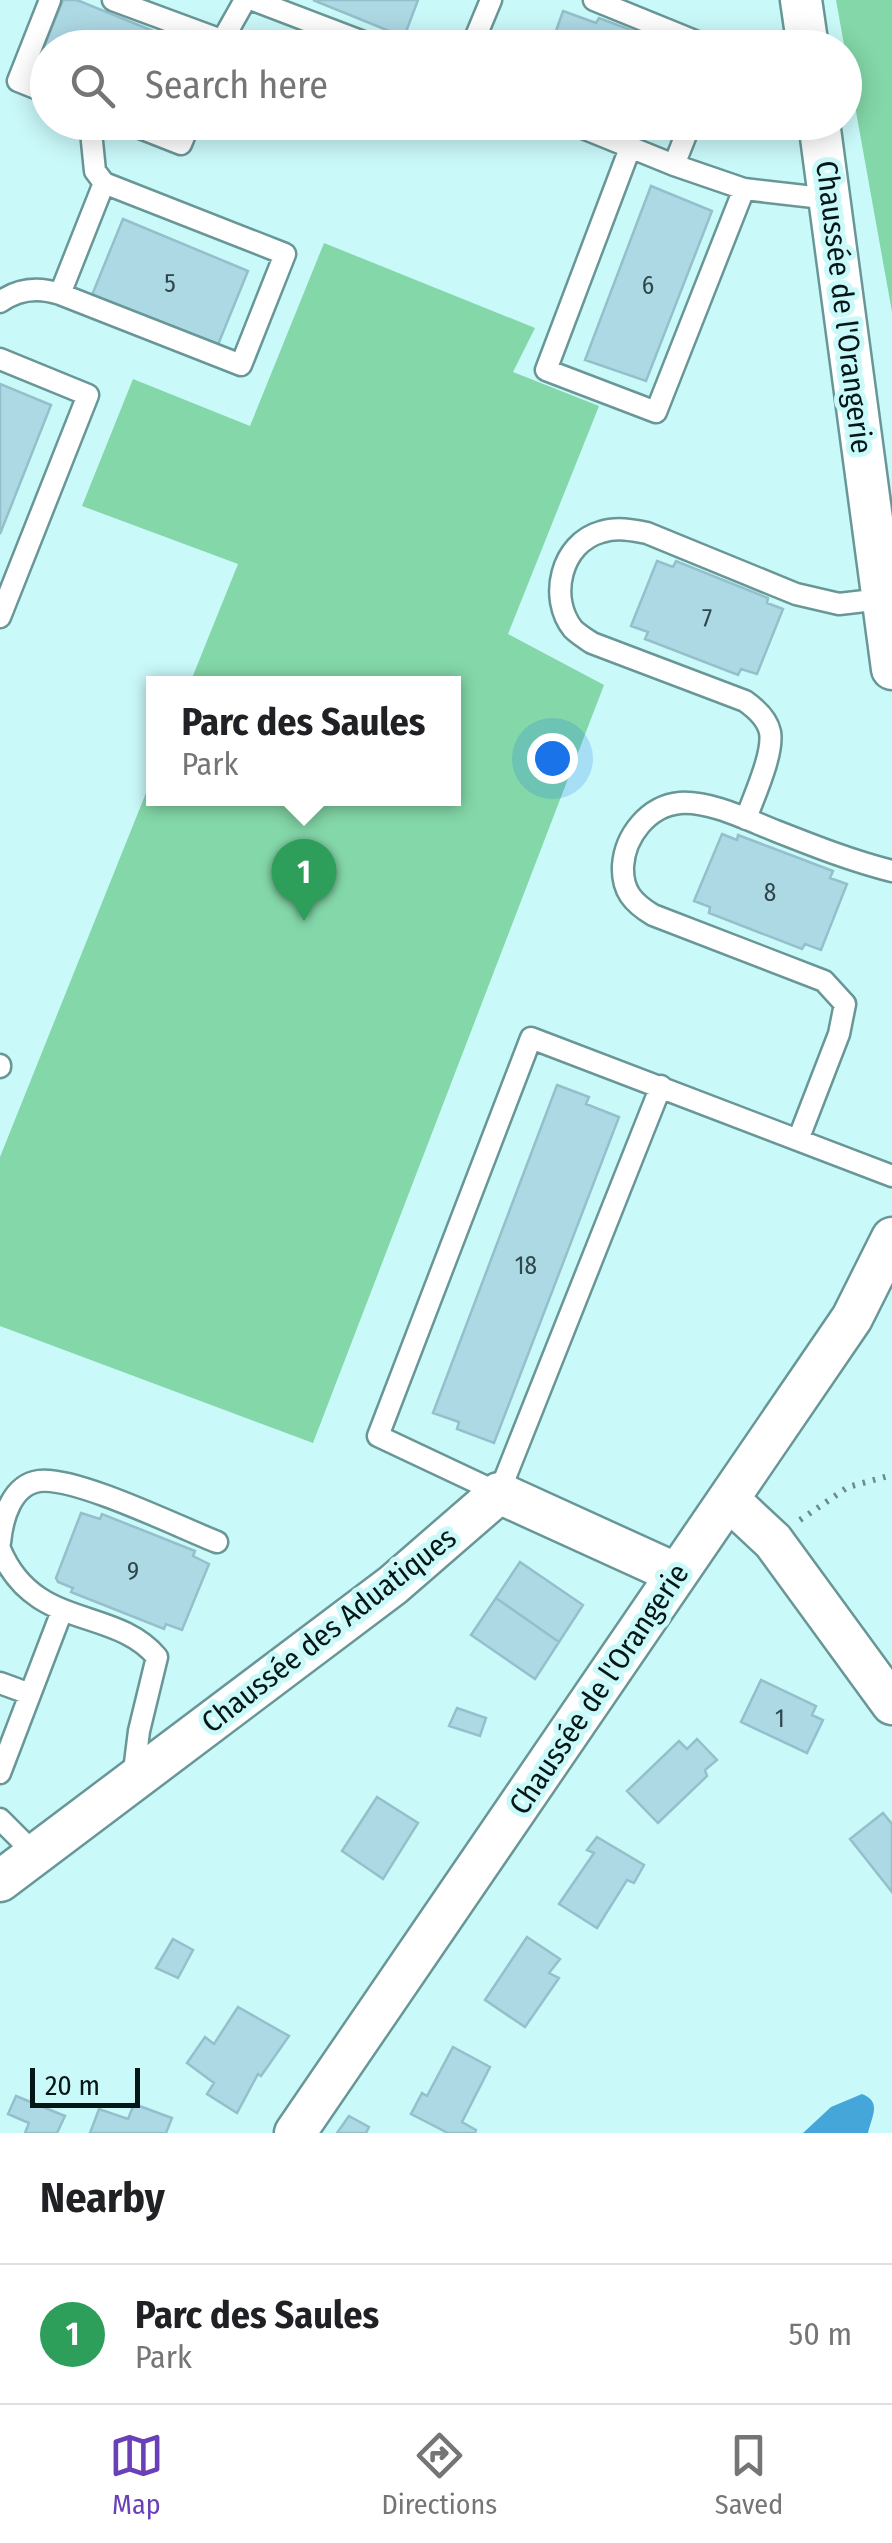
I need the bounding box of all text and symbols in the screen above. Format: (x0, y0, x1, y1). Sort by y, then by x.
search box (30, 30, 862, 140)
icon: search (65, 58, 120, 113)
text: Search here (145, 62, 328, 108)
street label: Chaussée de l'Orangerie (808, 158, 880, 456)
house number: 5 (164, 269, 176, 299)
house number: 6 (642, 271, 654, 301)
house number: 7 (702, 604, 712, 634)
popup (146, 676, 461, 806)
text: Parc des Saules (181, 699, 426, 745)
your location (527, 733, 578, 784)
text: Park (181, 745, 238, 783)
pin: 1 (272, 838, 336, 921)
house number: 8 (764, 878, 776, 908)
house number: 18 (515, 1251, 537, 1281)
street label: Chaussée des Aduatiques (195, 1519, 463, 1741)
house number: 9 (127, 1557, 139, 1587)
street label: Chaussée de l'Orangerie (502, 1557, 696, 1821)
house number: 1 (775, 1704, 785, 1734)
scale bar (30, 2063, 140, 2108)
text: 20 m (45, 2069, 100, 2102)
text: Nearby (40, 2173, 165, 2223)
text: Parc des Saules (135, 2292, 379, 2338)
text: 1 (66, 2315, 79, 2353)
text: 50 m (789, 2315, 852, 2353)
text: Park (135, 2338, 192, 2376)
tab: Map (109, 2428, 164, 2521)
tab: Directions (381, 2428, 497, 2521)
tab: Saved (715, 2428, 783, 2521)

